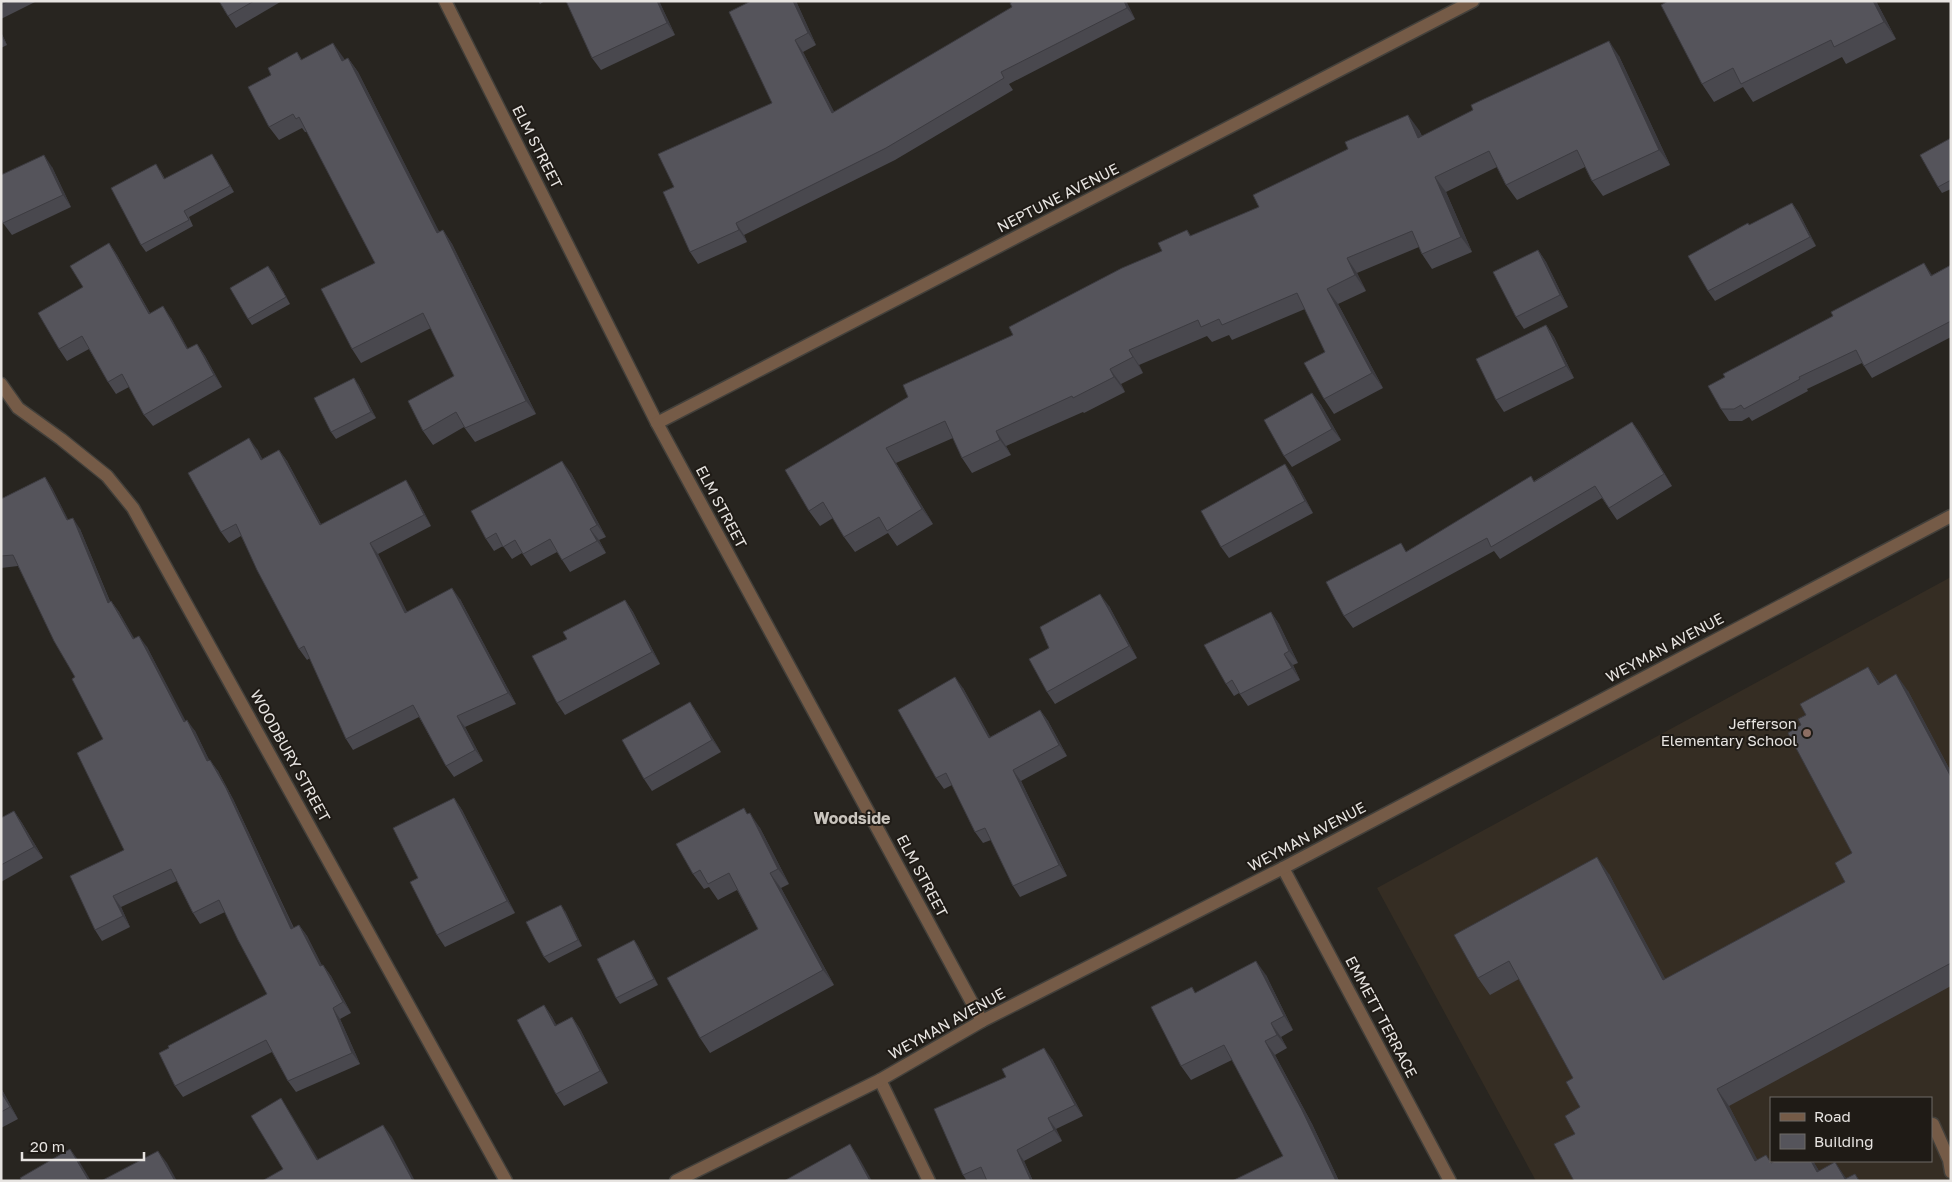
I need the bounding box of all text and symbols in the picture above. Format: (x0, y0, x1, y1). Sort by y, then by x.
street label: ELM STREET (509, 102, 567, 191)
street label: NEPTUNE AVENUE (994, 159, 1121, 236)
street label: ELM STREET (693, 462, 751, 551)
street label: WEYMAN AVENUE (1603, 608, 1727, 686)
street label: WOODBURY STREET (247, 687, 335, 824)
place label: Jefferson Elementary School (1661, 714, 1797, 749)
marker: Jefferson Elementary School (1801, 727, 1813, 739)
street label: WEYMAN AVENUE (1245, 797, 1369, 875)
district label: Woodside (814, 808, 890, 828)
street label: ELM STREET (894, 831, 952, 920)
street label: EMMETT TERRACE (1342, 953, 1422, 1080)
street label: WEYMAN AVENUE (885, 984, 1008, 1063)
legend (1770, 1097, 1932, 1162)
text: Road (1814, 1107, 1851, 1125)
scale bar (22, 1130, 145, 1162)
text: Building (1814, 1132, 1874, 1150)
text: 20 m (30, 1137, 65, 1155)

